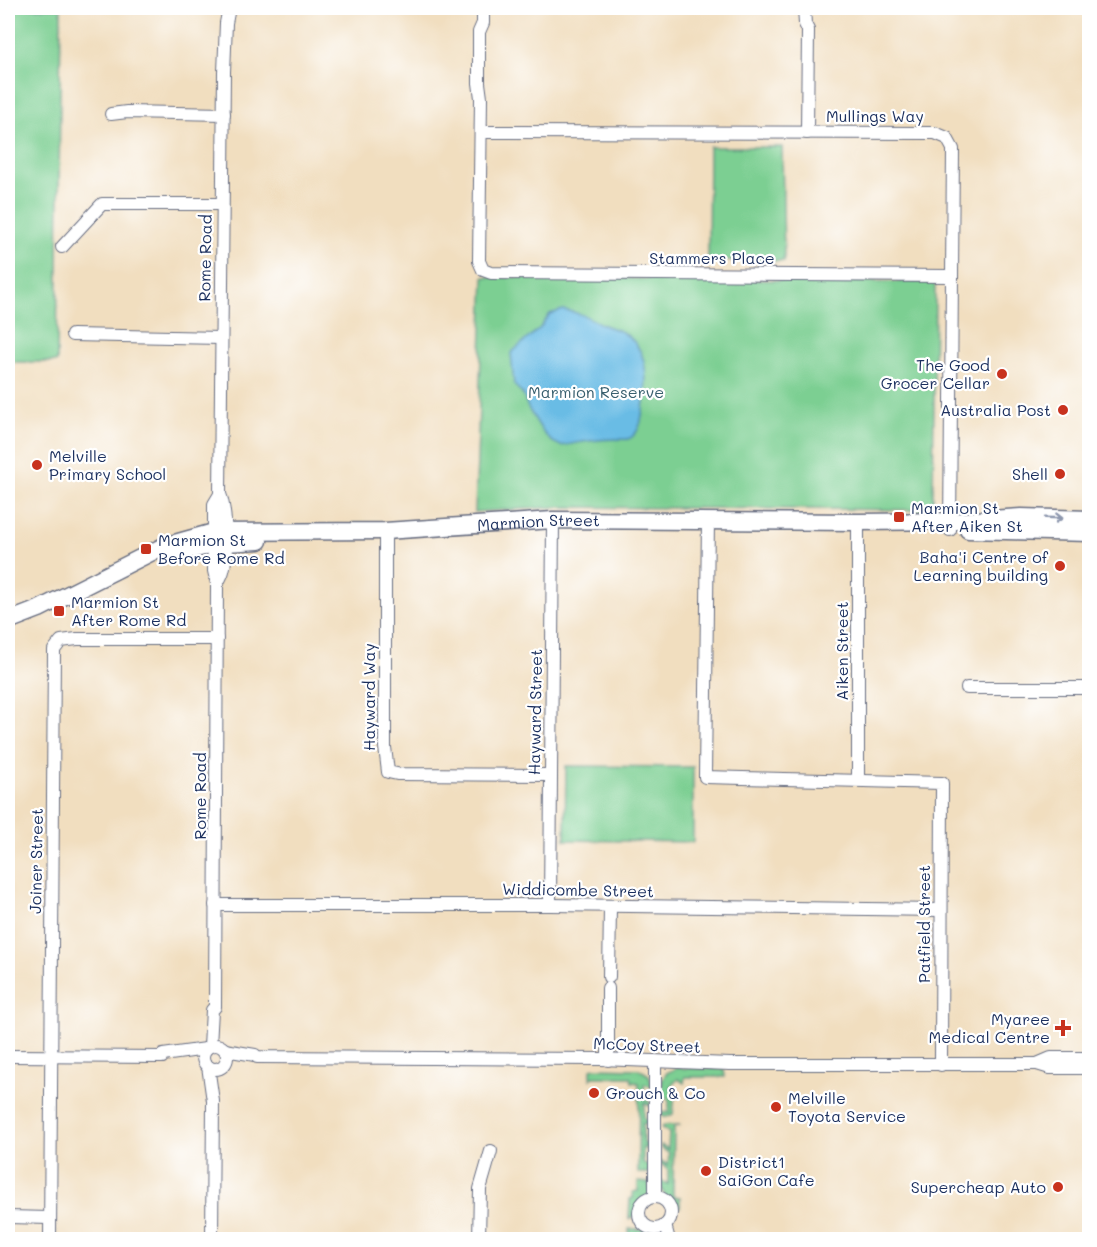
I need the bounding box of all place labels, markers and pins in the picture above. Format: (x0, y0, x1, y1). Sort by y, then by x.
place label: The Good Grocer Cellar (881, 354, 990, 393)
marker: The Good Grocer Cellar (995, 367, 1009, 381)
place label: Australia Post (940, 399, 1051, 420)
marker: Australia Post (1056, 403, 1070, 417)
place label: Melville Primary School (49, 445, 166, 484)
marker: Melville Primary School (30, 458, 44, 472)
place label: Shell (1012, 463, 1048, 484)
marker: Shell (1053, 467, 1067, 481)
place label: Marmion St After Aiken St (911, 497, 1023, 536)
marker: Marmion St After Aiken St (892, 510, 906, 524)
place label: Marmion St Before Rome Rd (158, 529, 285, 568)
marker: Marmion St Before Rome Rd (139, 542, 153, 556)
place label: Baha'i Centre of Learning building (914, 546, 1049, 585)
marker: Baha'i Centre of Learning building (1053, 559, 1067, 573)
place label: Marmion St After Rome Rd (71, 591, 186, 630)
marker: Marmion St After Rome Rd (52, 604, 66, 618)
place label: Myaree Medical Centre (929, 1008, 1050, 1047)
marker: Myaree Medical Centre (1054, 1019, 1072, 1037)
place label: Grouch & Co (606, 1082, 705, 1103)
marker: Grouch & Co (587, 1086, 601, 1100)
place label: Melville Toyota Service (788, 1087, 906, 1126)
marker: Melville Toyota Service (769, 1100, 783, 1114)
place label: District1 SaiGon Cafe (718, 1151, 815, 1190)
marker: District1 SaiGon Cafe (699, 1164, 713, 1178)
place label: Supercheap Auto (911, 1176, 1046, 1197)
marker: Supercheap Auto (1051, 1180, 1065, 1194)

